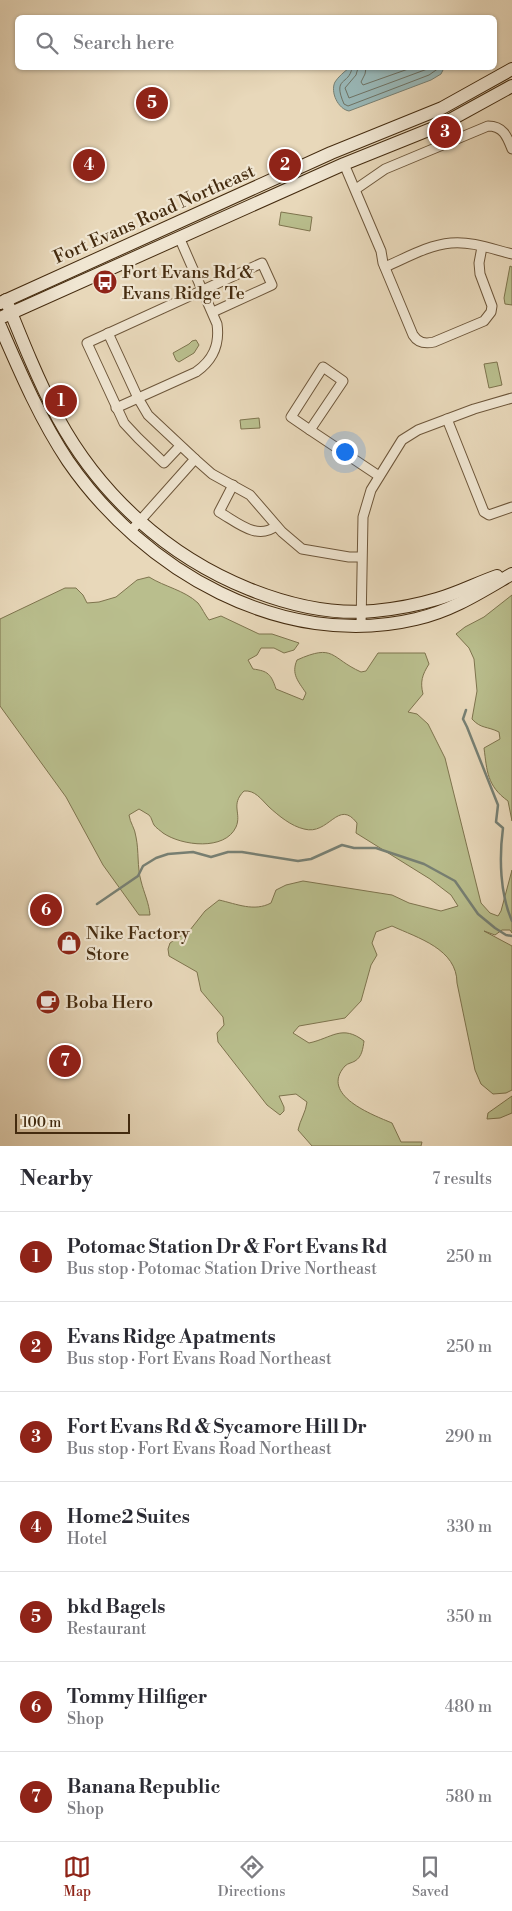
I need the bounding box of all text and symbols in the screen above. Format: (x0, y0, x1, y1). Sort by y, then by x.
search box (15, 15, 497, 70)
icon: search (33, 29, 61, 57)
text: Search here (73, 31, 174, 55)
pin: 5 (136, 84, 168, 122)
pin: 3 (429, 113, 461, 151)
pin: 4 (73, 146, 105, 184)
pin: 2 (269, 146, 301, 184)
street label: Fort Evans Road Northeast (50, 159, 259, 269)
place label: Fort Evans Rd & Evans Ridge Te (122, 261, 255, 305)
bus stop icon: Fort Evans Rd & Evans Ridge Te (92, 269, 118, 295)
pin: 1 (45, 382, 77, 420)
your location (332, 439, 358, 465)
pin: 6 (30, 891, 62, 929)
place label: Nike Factory Store (86, 922, 190, 966)
shop icon: Nike Factory Store (56, 930, 82, 956)
cafe icon: Boba Hero (35, 989, 61, 1015)
place label: Boba Hero (65, 991, 153, 1014)
pin: 7 (49, 1042, 81, 1080)
scale bar (15, 1111, 130, 1134)
text: 100 m (22, 1114, 61, 1132)
text: Nearby (20, 1166, 93, 1192)
text: 7 results (432, 1169, 492, 1189)
text: Potomac Station Dr & Fort Evans Rd (67, 1235, 387, 1259)
text: 1 (32, 1247, 40, 1267)
text: 250 m (446, 1247, 492, 1267)
text: Bus stop · Potomac Station Drive Northeast (67, 1259, 377, 1279)
text: Evans Ridge Apatments (67, 1325, 276, 1349)
text: 2 (31, 1337, 41, 1357)
text: 250 m (446, 1337, 492, 1357)
text: Bus stop · Fort Evans Road Northeast (67, 1349, 332, 1369)
text: Fort Evans Rd & Sycamore Hill Dr (67, 1415, 367, 1439)
text: 3 (31, 1427, 41, 1447)
text: 290 m (445, 1427, 492, 1447)
text: Bus stop · Fort Evans Road Northeast (67, 1439, 332, 1459)
text: Home2 Suites (67, 1505, 190, 1529)
text: 4 (31, 1517, 41, 1537)
text: 330 m (446, 1517, 492, 1537)
text: Hotel (67, 1529, 107, 1549)
text: bkd Bagels (67, 1595, 165, 1619)
text: 5 (31, 1607, 41, 1627)
text: 350 m (446, 1607, 492, 1627)
text: Restaurant (67, 1619, 146, 1639)
text: Tommy Hilfiger (67, 1685, 207, 1709)
text: 6 (31, 1697, 41, 1717)
text: 480 m (445, 1697, 492, 1717)
text: Shop (67, 1709, 104, 1729)
text: Banana Republic (67, 1775, 220, 1799)
text: 7 (31, 1787, 41, 1807)
text: 580 m (445, 1787, 492, 1807)
text: Shop (67, 1799, 104, 1819)
tab: Map (63, 1853, 91, 1901)
tab: Directions (218, 1853, 285, 1901)
tab: Saved (412, 1853, 449, 1901)

